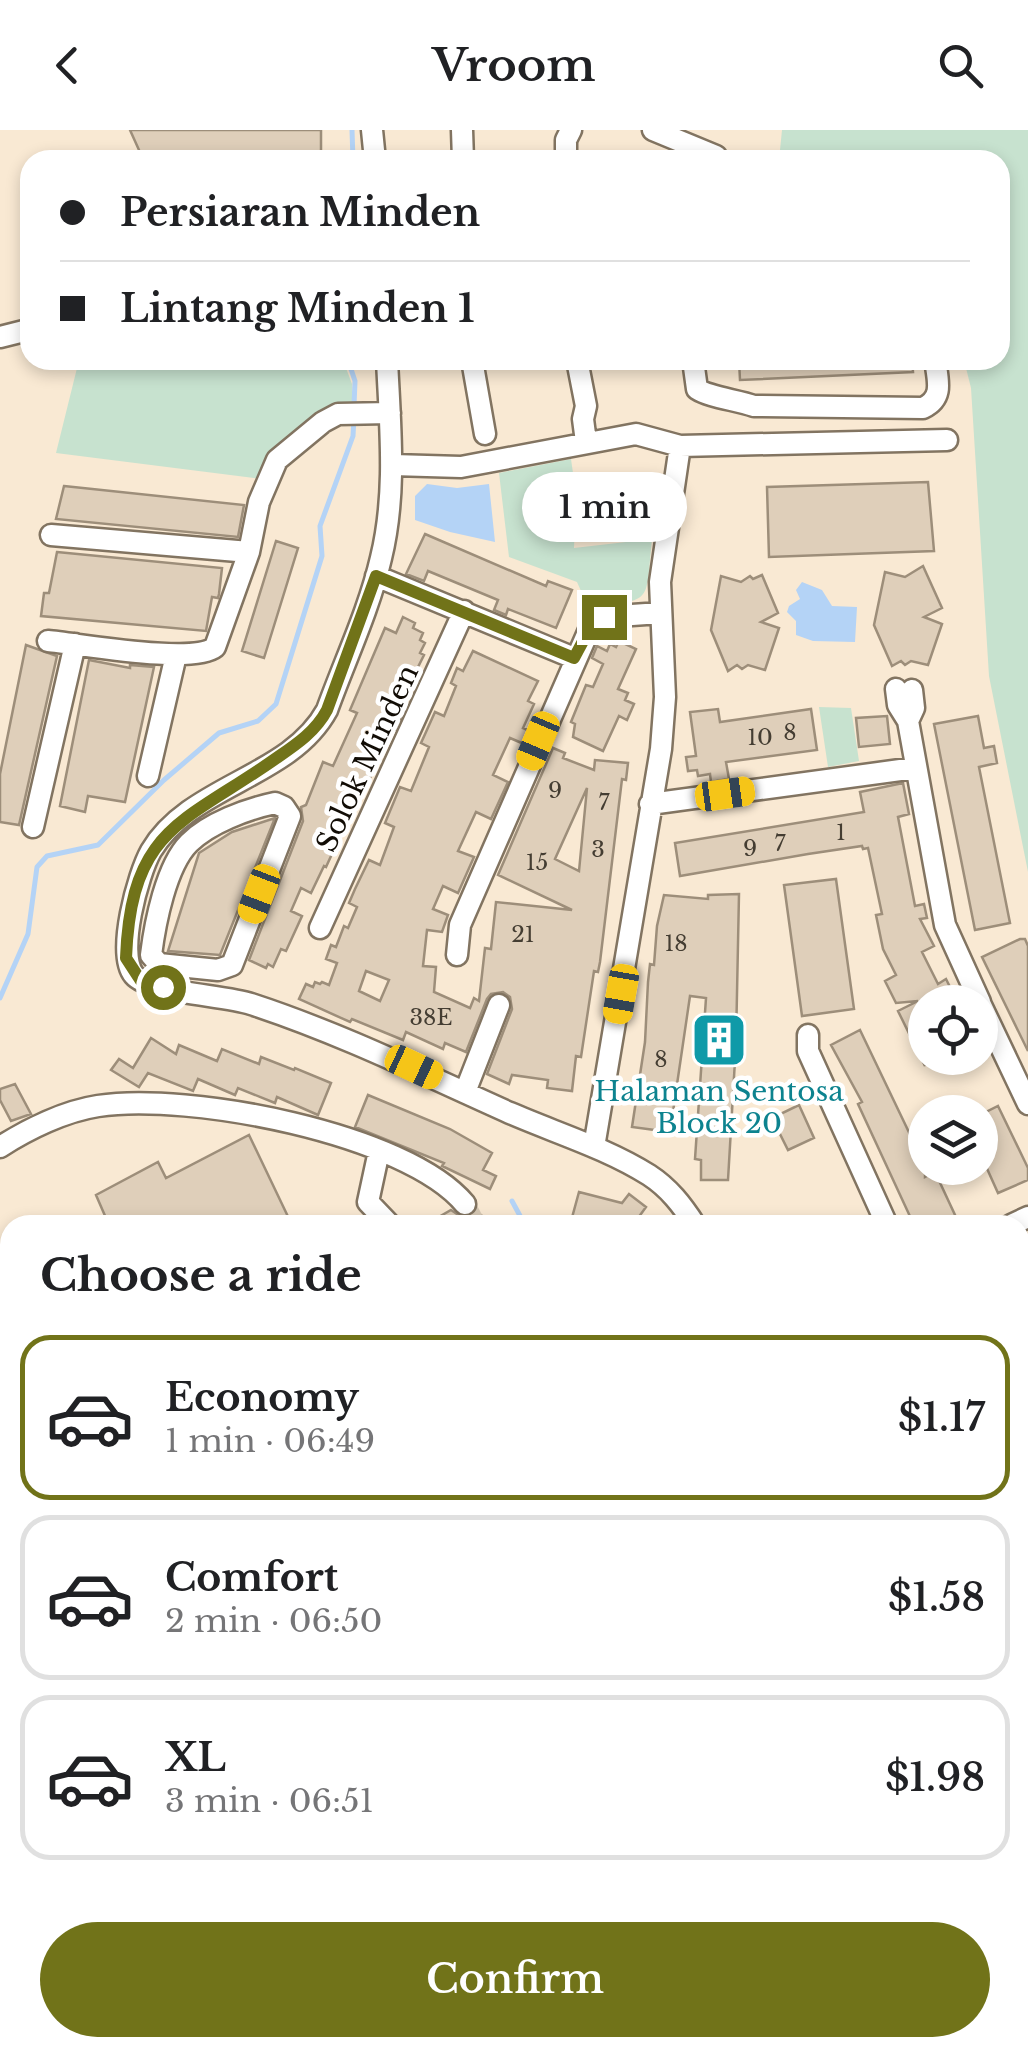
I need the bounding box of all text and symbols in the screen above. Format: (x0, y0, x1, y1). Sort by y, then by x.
text: Vroom (432, 37, 596, 93)
icon: back (40, 38, 95, 93)
icon: search (933, 38, 988, 93)
text: Persiaran Minden (120, 189, 480, 236)
text: Lintang Minden 1 (120, 285, 475, 332)
callout: 1 min (522, 472, 686, 542)
text: 1 min (558, 487, 651, 527)
route end (582, 595, 627, 640)
street label: Solok Minden (309, 659, 426, 857)
car (512, 708, 564, 774)
house number: 8 (783, 719, 797, 746)
house number: 10 (747, 724, 773, 751)
car (693, 775, 757, 813)
house number: 9 (548, 777, 562, 804)
house number: 7 (598, 789, 610, 816)
house number: 1 (836, 819, 846, 846)
house number: 7 (774, 830, 786, 857)
house number: 9 (743, 835, 757, 862)
house number: 3 (591, 836, 605, 863)
house number: 15 (526, 849, 548, 876)
car (234, 861, 284, 927)
house number: 21 (511, 921, 535, 948)
house number: 18 (664, 930, 688, 957)
car (601, 962, 641, 1026)
route start (141, 965, 186, 1010)
map controls (908, 985, 998, 1185)
button: locate (908, 985, 998, 1075)
house number: 38E (410, 1004, 452, 1031)
building icon: Halaman Sentosa Block 20 (689, 1010, 749, 1070)
car (380, 1041, 448, 1093)
house number: 8 (654, 1046, 668, 1073)
place label: Halaman Sentosa Block 20 (594, 1074, 844, 1141)
button: layers (908, 1095, 998, 1185)
text: Choose a ride (40, 1247, 362, 1303)
icon: car (45, 1373, 135, 1463)
text: Economy (165, 1374, 359, 1421)
text: $1.17 (898, 1394, 985, 1441)
text: 1 min · 06:49 (165, 1421, 375, 1461)
icon: car (45, 1553, 135, 1643)
text: Comfort (165, 1554, 338, 1601)
text: $1.58 (888, 1574, 985, 1621)
text: 2 min · 06:50 (165, 1601, 382, 1641)
icon: car (45, 1733, 135, 1823)
text: XL (165, 1734, 226, 1781)
text: $1.98 (885, 1754, 985, 1801)
text: 3 min · 06:51 (165, 1781, 374, 1821)
button: Confirm (40, 1922, 990, 2037)

